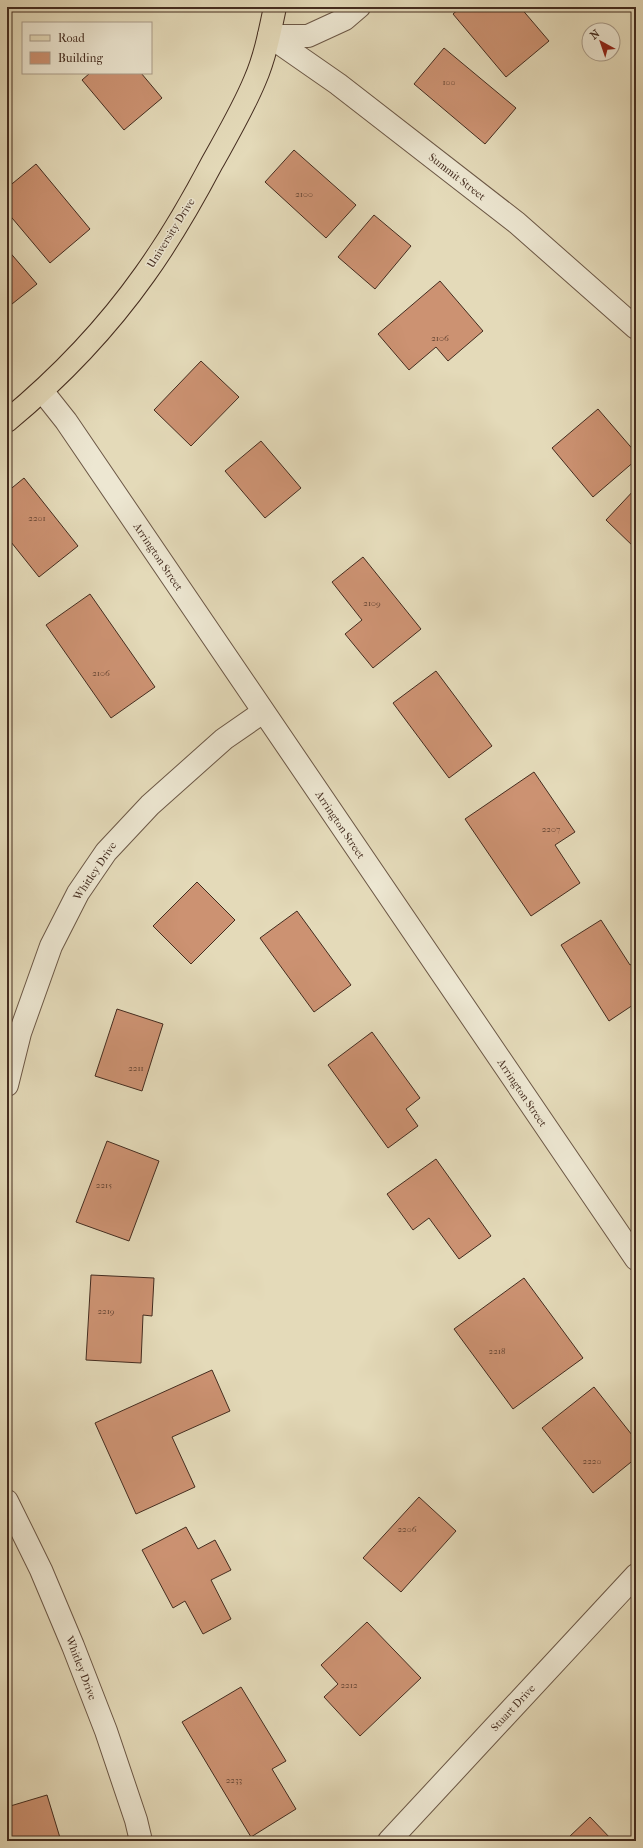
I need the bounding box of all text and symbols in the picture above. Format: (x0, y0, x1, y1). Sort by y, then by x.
legend (22, 22, 152, 74)
north arrow (581, 22, 621, 62)
text: N (588, 27, 603, 42)
text: Road (58, 31, 85, 45)
text: Building (58, 51, 103, 65)
house number: 100 (442, 77, 456, 87)
street label: Summit Street (426, 151, 488, 203)
house number: 2100 (295, 189, 313, 199)
street label: University Drive (144, 195, 198, 270)
house number: 2106 (431, 333, 449, 343)
house number: 2201 (28, 513, 46, 523)
street label: Arrington Street (130, 520, 186, 594)
house number: 2109 (363, 598, 381, 608)
house number: 2106 (92, 668, 110, 678)
street label: Arrington Street (312, 788, 368, 862)
house number: 2207 (542, 824, 561, 834)
street label: Whitley Drive (70, 839, 120, 903)
street label: Arrington Street (494, 1056, 550, 1130)
house number: 2211 (128, 1063, 144, 1073)
house number: 2215 (96, 1180, 112, 1190)
house number: 2219 (97, 1306, 115, 1316)
house number: 2218 (489, 1346, 506, 1356)
house number: 2220 (583, 1456, 601, 1466)
house number: 2206 (397, 1524, 417, 1534)
street label: Whitley Drive (62, 1633, 99, 1702)
house number: 2212 (340, 1680, 358, 1690)
street label: Stuart Drive (488, 1682, 538, 1734)
house number: 2233 (226, 1775, 243, 1785)

